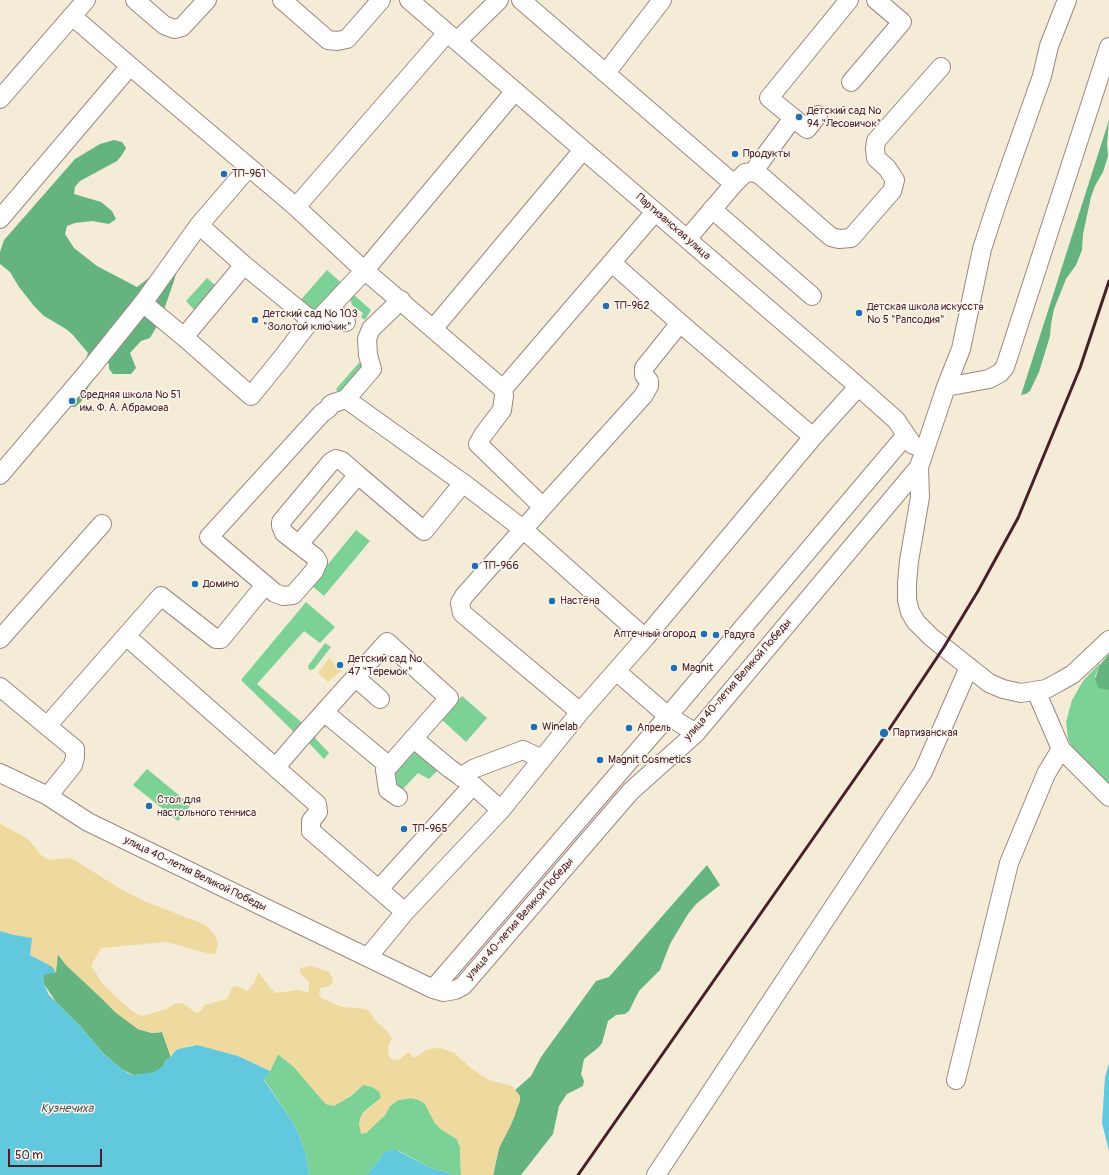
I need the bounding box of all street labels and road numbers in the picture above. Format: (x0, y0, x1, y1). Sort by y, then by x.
street label: Партизанская улица (633, 191, 713, 263)
street label: улица 40-летия Великой Победы (682, 616, 794, 744)
street label: улица 40-летия Великой Победы (122, 834, 268, 914)
street label: улица 40-летия Великой Победы (464, 855, 576, 983)

